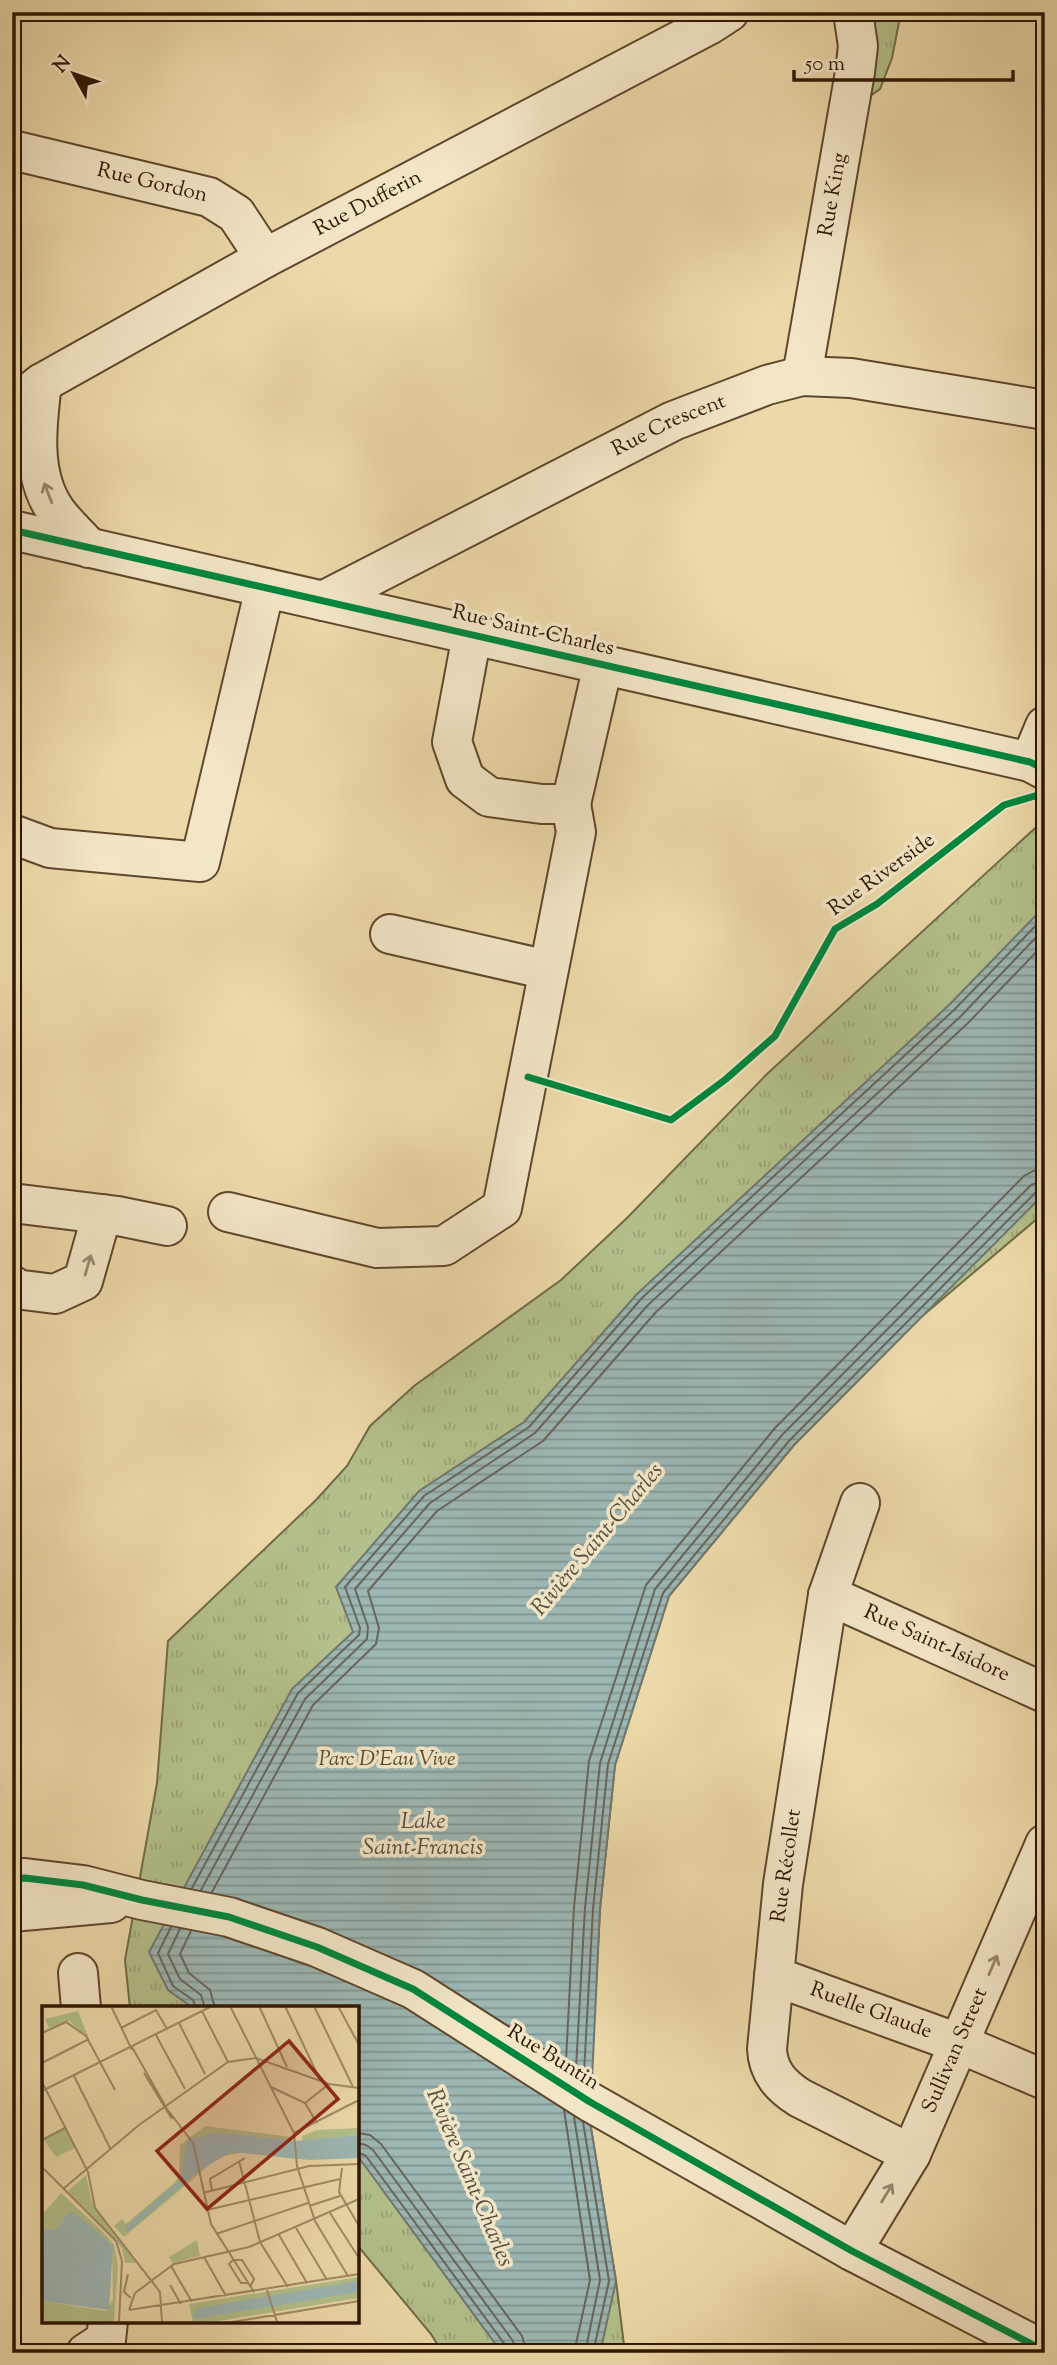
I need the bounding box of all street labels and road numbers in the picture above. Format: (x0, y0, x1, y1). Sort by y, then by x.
street label: Rue King (812, 151, 856, 239)
street label: Rue Gordon (94, 156, 211, 211)
street label: Rue Dufferin (309, 163, 427, 245)
street label: Rue Crescent (607, 387, 730, 465)
street label: Rue Saint-Charles (449, 598, 617, 664)
street label: Rue Riverside (822, 826, 942, 924)
street label: Rue Saint-Isidore (859, 1598, 1014, 1690)
street label: Rue Récollet (764, 1807, 810, 1925)
street label: Ruelle Glaude (805, 1975, 936, 2047)
street label: Sullivan Street (915, 1983, 996, 2118)
street label: Rue Buntin (501, 2018, 605, 2098)

